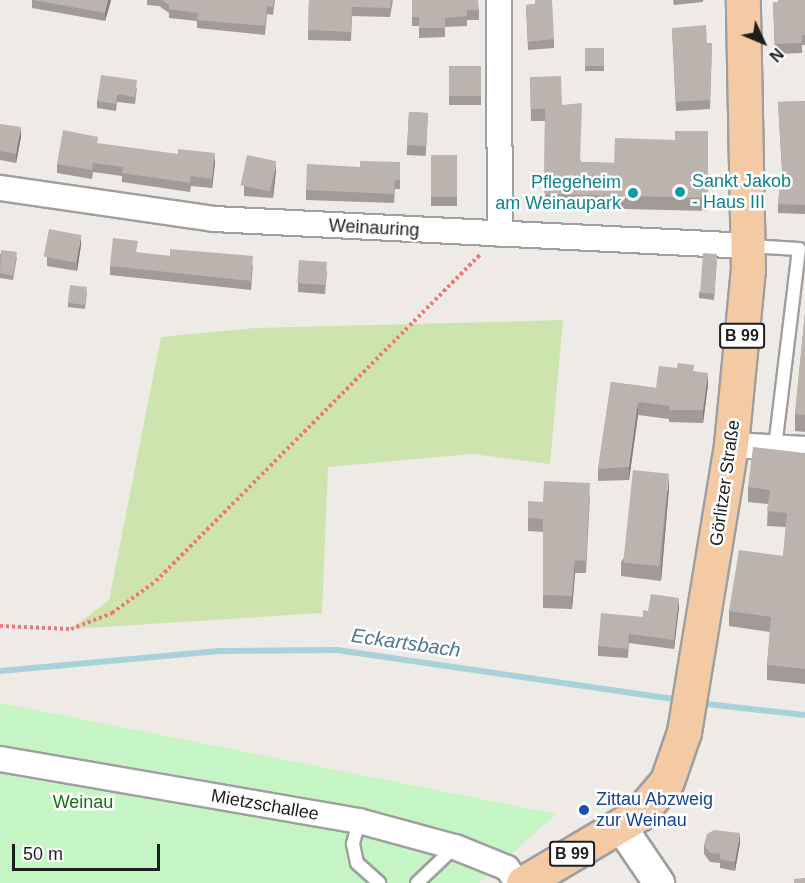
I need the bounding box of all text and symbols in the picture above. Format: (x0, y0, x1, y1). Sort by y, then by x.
north arrow (733, 12, 793, 72)
text: N (766, 45, 786, 65)
place label: Sankt Jakob - Haus III (692, 171, 791, 213)
place label: Pflegeheim am Weinaupark (495, 172, 621, 214)
marker: Sankt Jakob - Haus III (673, 185, 687, 199)
marker: Pflegeheim am Weinaupark (626, 186, 640, 200)
street label: Weinauring (328, 215, 420, 241)
road number: B 99 (718, 323, 766, 349)
street label: Görlitzer Straße (705, 419, 745, 547)
water label: Eckartsbach (350, 623, 462, 663)
street label: Mietzschallee (209, 785, 321, 825)
place label: Zittau Abzweig zur Weinau (596, 789, 714, 832)
park label: Weinau (53, 791, 113, 813)
marker: Zittau Abzweig zur Weinau (577, 803, 591, 817)
scale bar (15, 832, 164, 870)
road number: B 99 (548, 841, 596, 867)
text: 50 m (23, 844, 63, 864)

